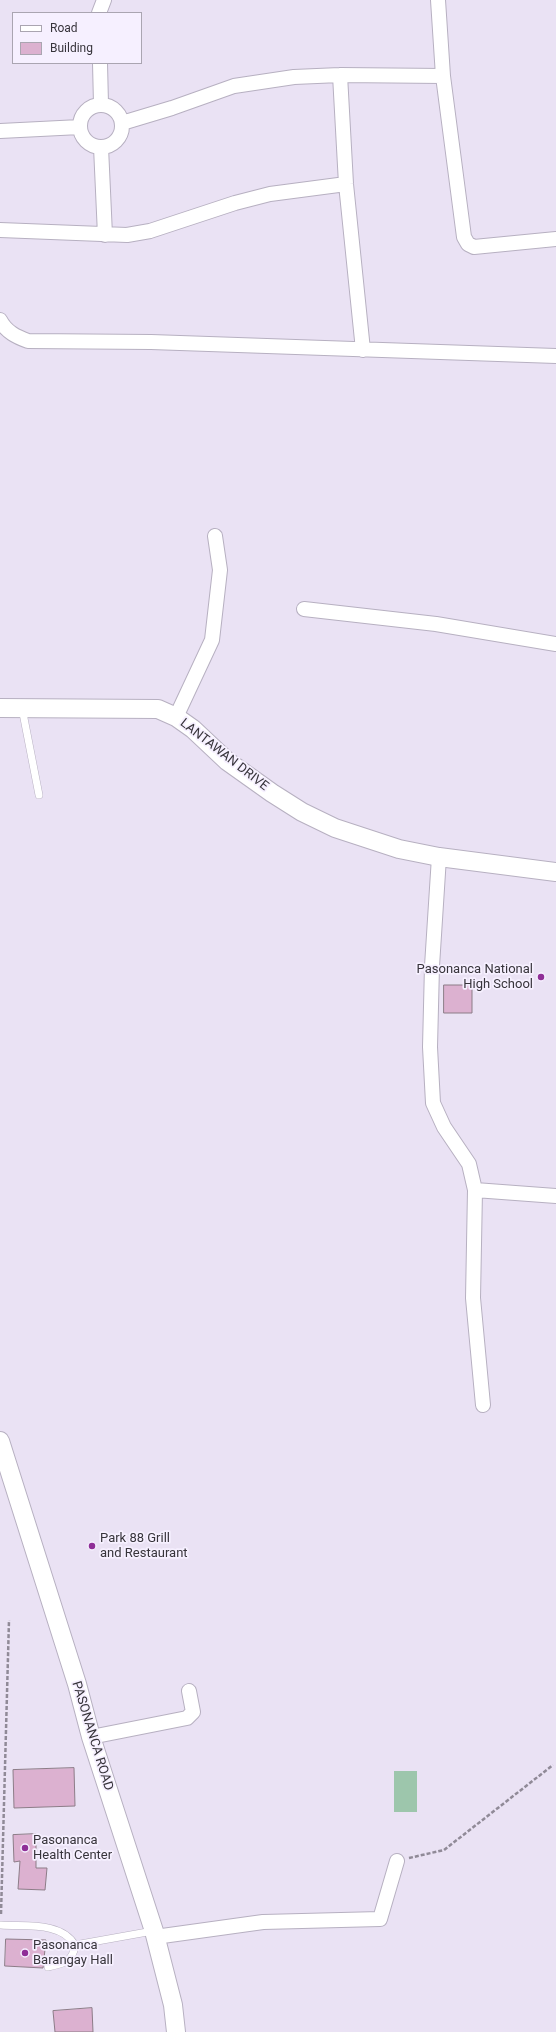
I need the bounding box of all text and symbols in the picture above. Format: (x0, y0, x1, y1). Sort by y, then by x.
legend (12, 12, 142, 64)
text: Road (50, 21, 78, 35)
text: Building (50, 41, 93, 55)
street label: LANTAWAN DRIVE (177, 716, 271, 794)
place label: Pasonanca National High School (417, 962, 533, 993)
marker: Pasonanca National High School (536, 972, 546, 982)
place label: Park 88 Grill and Restaurant (100, 1531, 188, 1562)
marker: Park 88 Grill and Restaurant (87, 1541, 97, 1551)
street label: PASONANCA ROAD (68, 1679, 116, 1793)
place label: Pasonanca Health Center (33, 1833, 112, 1864)
marker: Pasonanca Health Center (20, 1843, 30, 1853)
place label: Pasonanca Barangay Hall (33, 1938, 113, 1969)
marker: Pasonanca Barangay Hall (20, 1948, 30, 1958)

